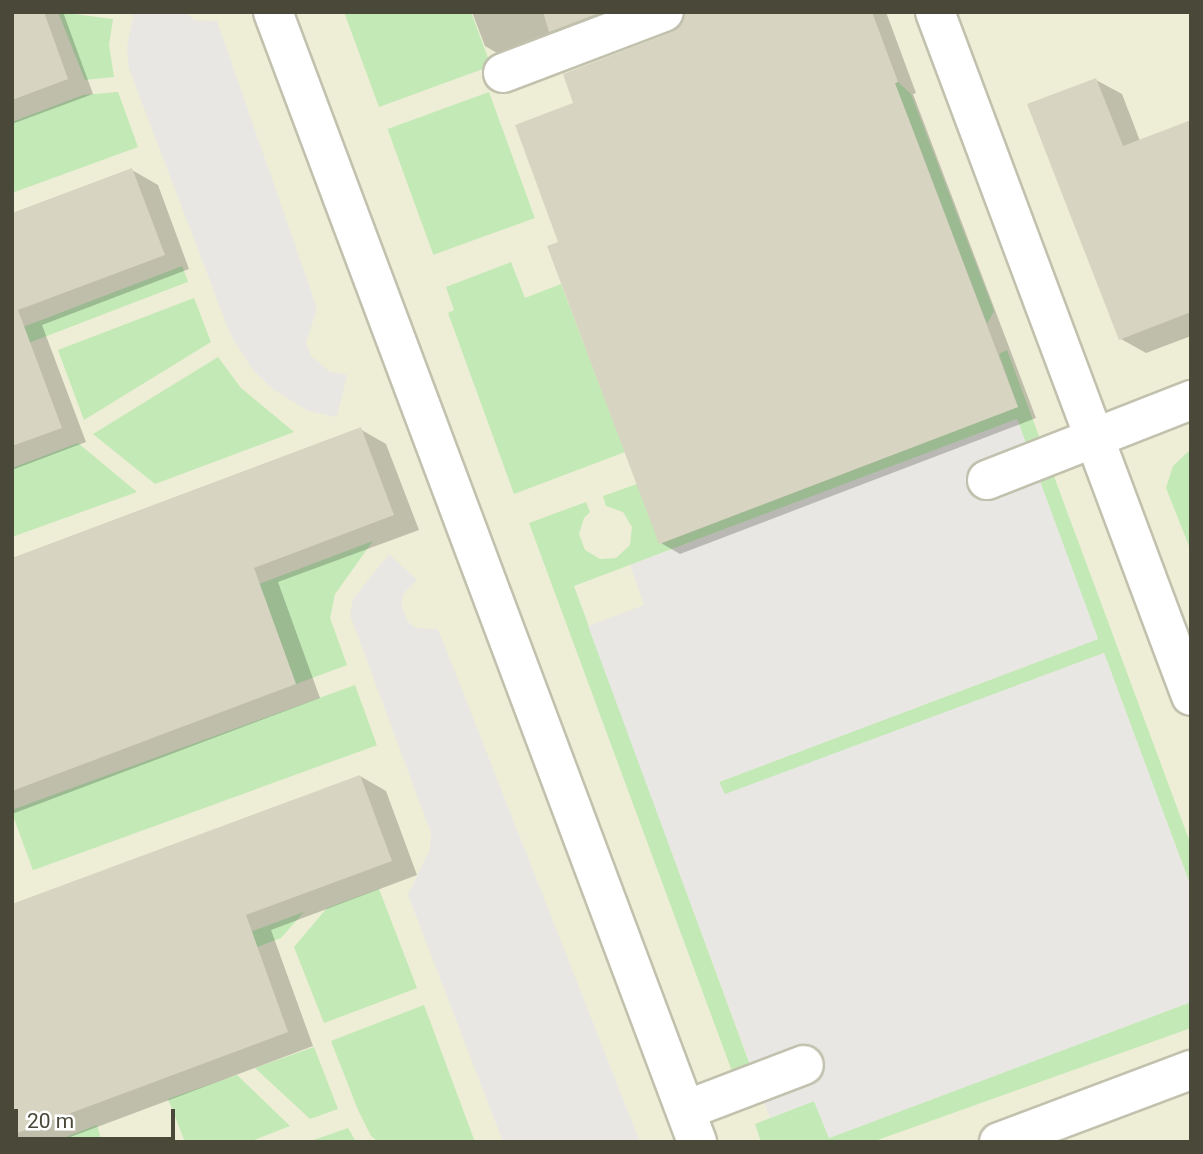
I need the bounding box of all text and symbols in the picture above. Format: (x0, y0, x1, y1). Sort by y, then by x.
scale bar (18, 1094, 178, 1138)
text: 20 m (27, 1109, 74, 1133)

